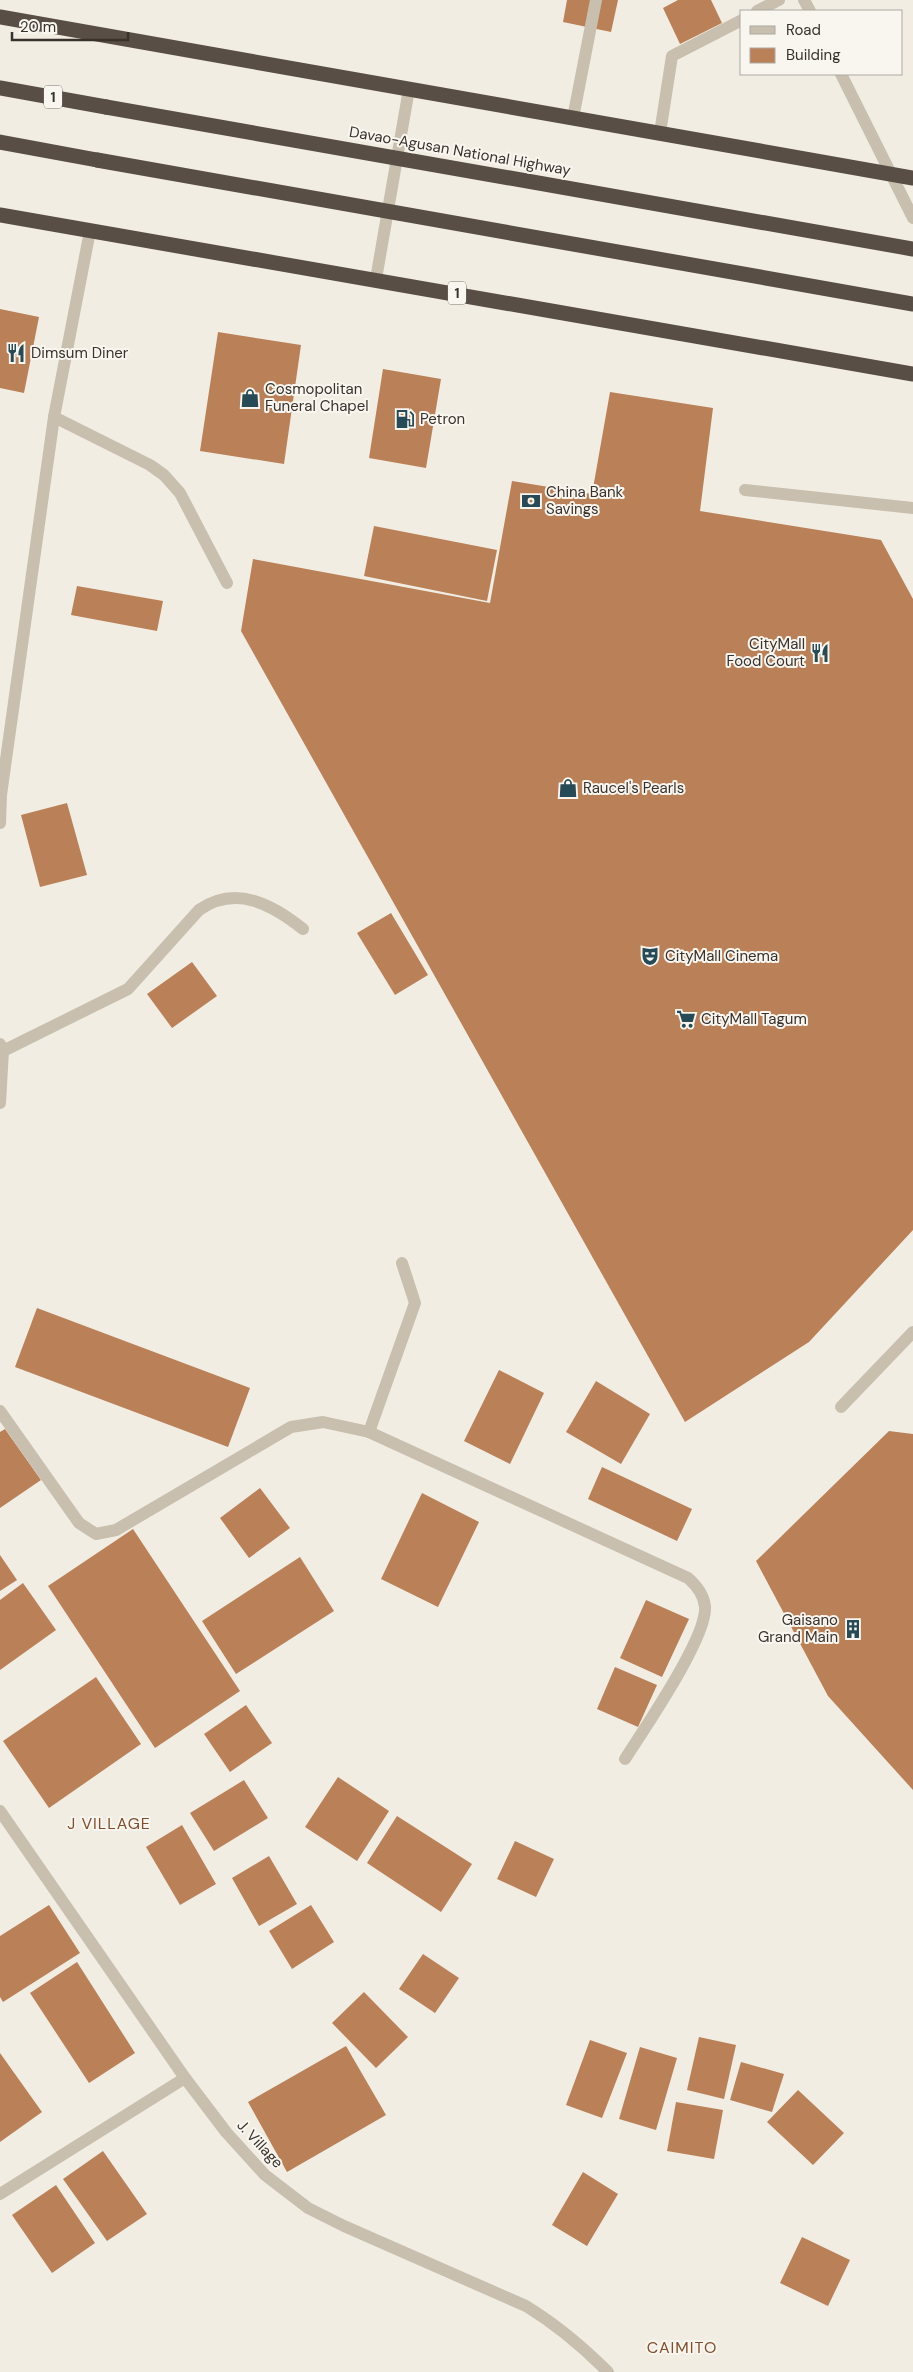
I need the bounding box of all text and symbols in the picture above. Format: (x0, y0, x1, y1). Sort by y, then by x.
scale bar (12, 10, 129, 42)
legend (740, 10, 903, 75)
text: 20 m (20, 17, 56, 37)
text: Road (786, 20, 821, 40)
text: Building (786, 45, 841, 65)
road number: 1 (44, 85, 62, 108)
street label: Davao-Agusan National Highway (348, 122, 573, 180)
road number: 1 (448, 282, 466, 304)
restaurant icon: Dimsum Diner (5, 342, 27, 364)
place label: Dimsum Diner (31, 343, 129, 363)
place label: Cosmopolitan Funeral Chapel (265, 379, 369, 416)
shop icon: Cosmopolitan Funeral Chapel (239, 387, 261, 409)
fuel station icon: Petron (394, 408, 416, 430)
place label: Petron (420, 409, 465, 429)
place label: China Bank Savings (546, 482, 624, 519)
bank icon: China Bank Savings (520, 490, 542, 512)
place label: CityMall Food Court (726, 634, 805, 671)
restaurant icon: CityMall Food Court (809, 642, 831, 664)
shop icon: Raucel's Pearls (557, 777, 579, 799)
place label: Raucel's Pearls (583, 778, 684, 798)
theatre icon: CityMall Cinema (639, 945, 661, 967)
place label: CityMall Cinema (665, 946, 778, 966)
supermarket icon: CityMall Tagum (675, 1008, 697, 1030)
place label: CityMall Tagum (701, 1009, 807, 1029)
place label: Gaisano Grand Main (758, 1610, 838, 1647)
building icon: Gaisano Grand Main (842, 1618, 864, 1640)
district label: J VILLAGE (67, 1813, 151, 1834)
street label: J. Village (232, 2116, 288, 2172)
district label: CAIMITO (647, 2337, 717, 2358)

